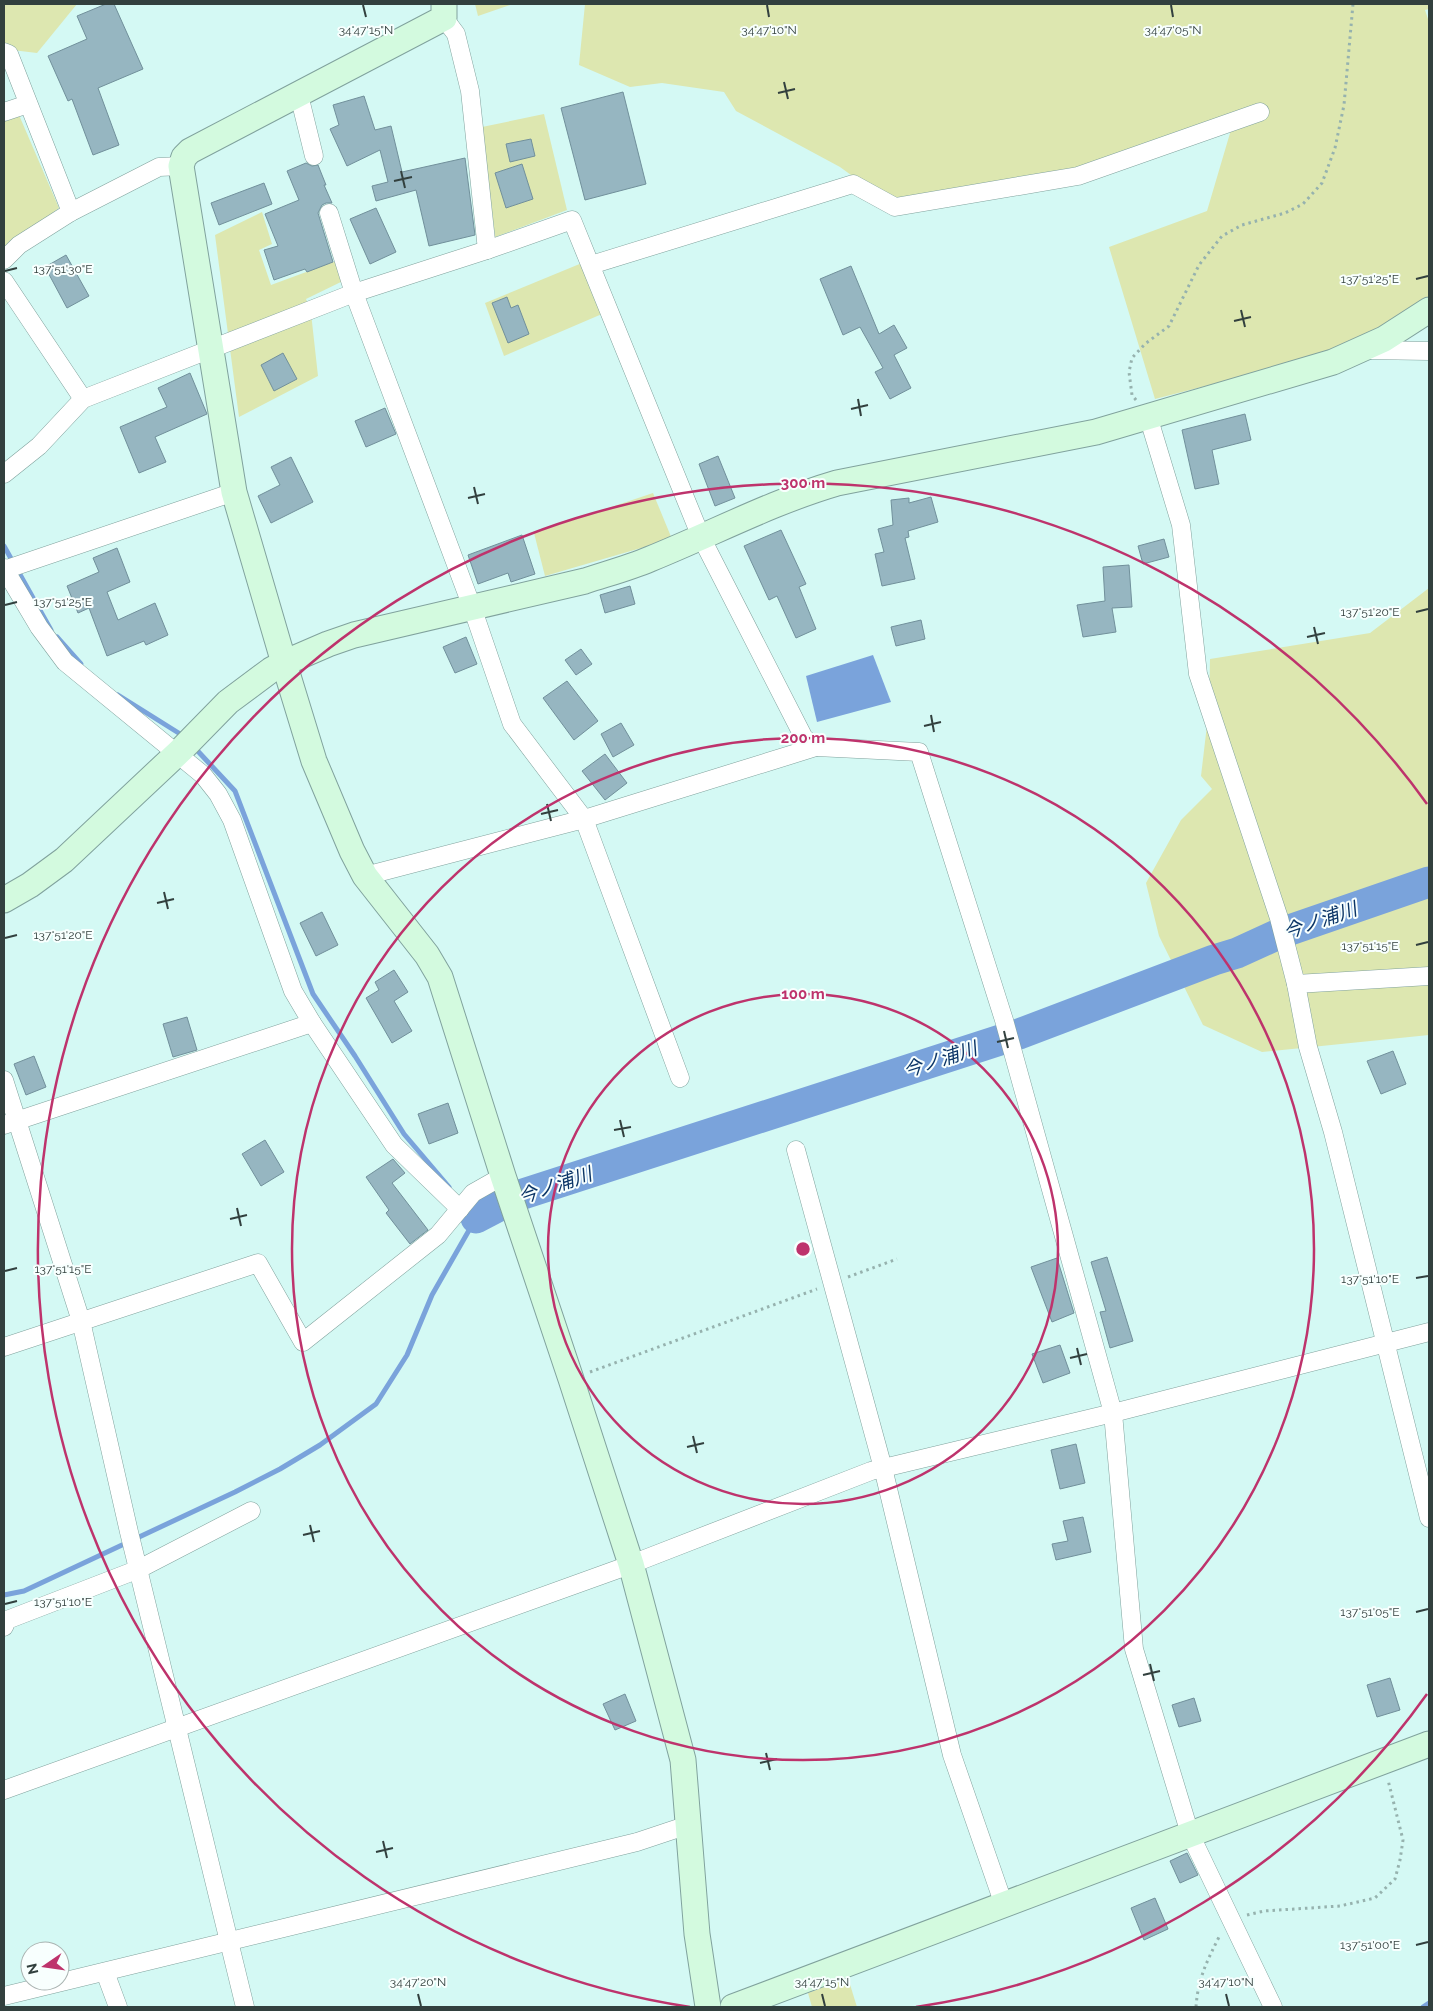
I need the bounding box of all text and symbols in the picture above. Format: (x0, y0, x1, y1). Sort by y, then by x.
text: 34°47'15"N (339, 23, 393, 37)
text: 34°47'10"N (741, 23, 797, 37)
text: 34°47'05"N (1145, 23, 1201, 37)
text: 137°51'30"E (33, 262, 93, 276)
text: 137°51'25"E (1341, 272, 1399, 286)
text: 300 m (781, 474, 825, 492)
text: 137°51'25"E (34, 595, 92, 609)
text: 137°51'20"E (1340, 605, 1400, 619)
text: 200 m (781, 729, 825, 747)
water label: 今ノ浦川 (1280, 897, 1361, 943)
text: 137°51'20"E (33, 928, 93, 942)
text: 137°51'15"E (1341, 939, 1399, 953)
text: 100 m (781, 985, 825, 1003)
water label: 今ノ浦川 (900, 1036, 981, 1081)
water label: 今ノ浦川 (515, 1162, 596, 1208)
centre of rings (794, 1240, 812, 1258)
text: 137°51'15"E (34, 1262, 92, 1276)
text: 137°51'10"E (1341, 1272, 1399, 1286)
text: 137°51'10"E (34, 1595, 92, 1609)
text: 137°51'05"E (1340, 1605, 1400, 1619)
text: 137°51'00"E (1340, 1938, 1400, 1952)
north arrow (20, 1941, 70, 1991)
text: N (23, 1962, 41, 1976)
text: 34°47'20"N (390, 1975, 446, 1989)
text: 34°47'15"N (795, 1975, 849, 1989)
text: 34°47'10"N (1198, 1975, 1254, 1989)

